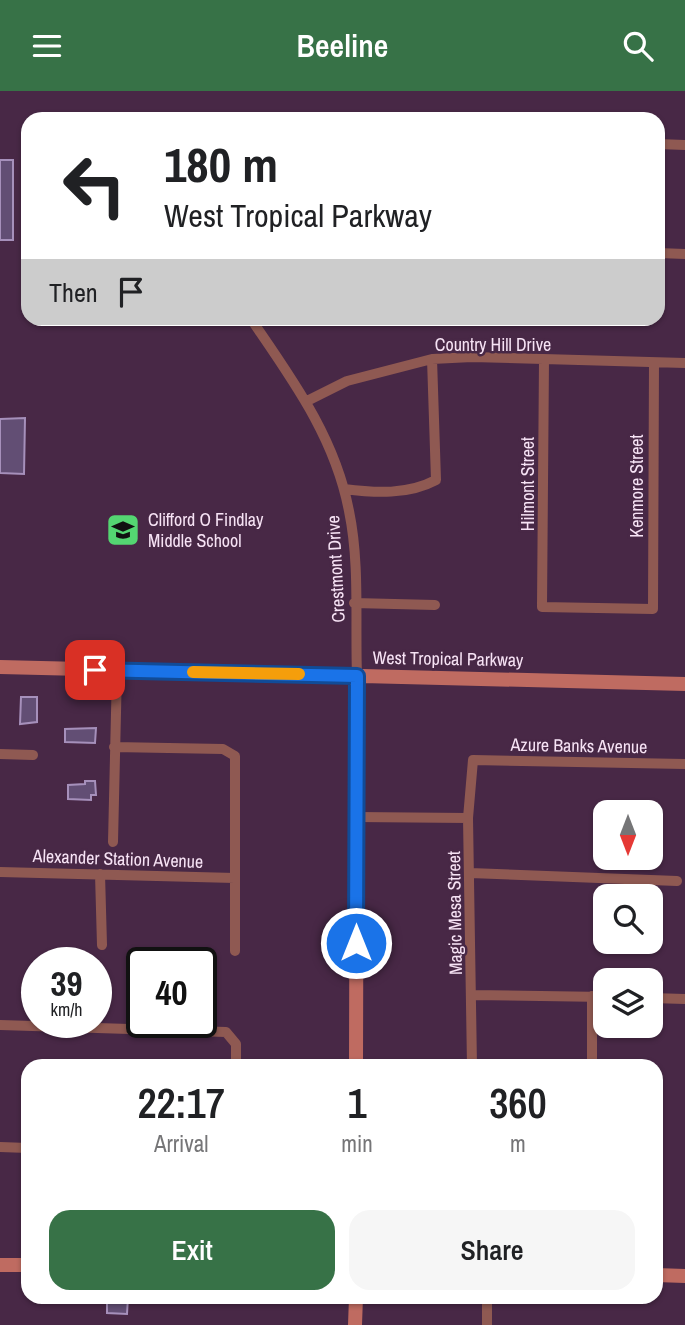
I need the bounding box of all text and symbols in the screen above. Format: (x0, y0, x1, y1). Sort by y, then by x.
text: Beeline (297, 24, 388, 67)
icon: menu (28, 27, 66, 65)
icon: search (619, 27, 657, 65)
text: 180 m (164, 131, 278, 197)
icon: left (49, 140, 140, 231)
text: West Tropical Parkway (164, 194, 432, 237)
icon: arrive (112, 273, 150, 311)
text: Then (49, 275, 98, 310)
street label: Country Hill Drive (435, 332, 551, 357)
street label: Kenmore Street (624, 434, 649, 538)
street label: Hilmont Street (515, 437, 540, 531)
place label: Clifford O Findlay Middle School (148, 507, 264, 553)
school or university icon: Clifford O Findlay Middle School (104, 511, 142, 549)
street label: Crestmont Drive (320, 515, 351, 623)
pin (65, 640, 125, 700)
street label: West Tropical Parkway (372, 645, 524, 672)
icon: arrive (76, 651, 114, 689)
street label: Azure Banks Avenue (509, 732, 648, 759)
north arrow (593, 800, 663, 870)
map controls (593, 800, 663, 1038)
street label: Alexander Station Avenue (31, 843, 204, 874)
street label: Magic Mesa Street (441, 851, 468, 975)
button: search (593, 884, 663, 954)
position arrow (319, 906, 393, 980)
speed limit sign: 40 (126, 947, 217, 1038)
text: 39 (51, 960, 82, 1007)
button: layers (593, 968, 663, 1038)
text: km/h (51, 997, 83, 1022)
text: 22:17 (137, 1075, 225, 1131)
text: 1 (347, 1075, 367, 1131)
text: 360 (489, 1075, 547, 1131)
text: Arrival (154, 1128, 208, 1159)
text: min (341, 1128, 373, 1159)
text: m (510, 1128, 526, 1159)
button: Exit (49, 1210, 335, 1290)
button: Share (349, 1210, 635, 1290)

